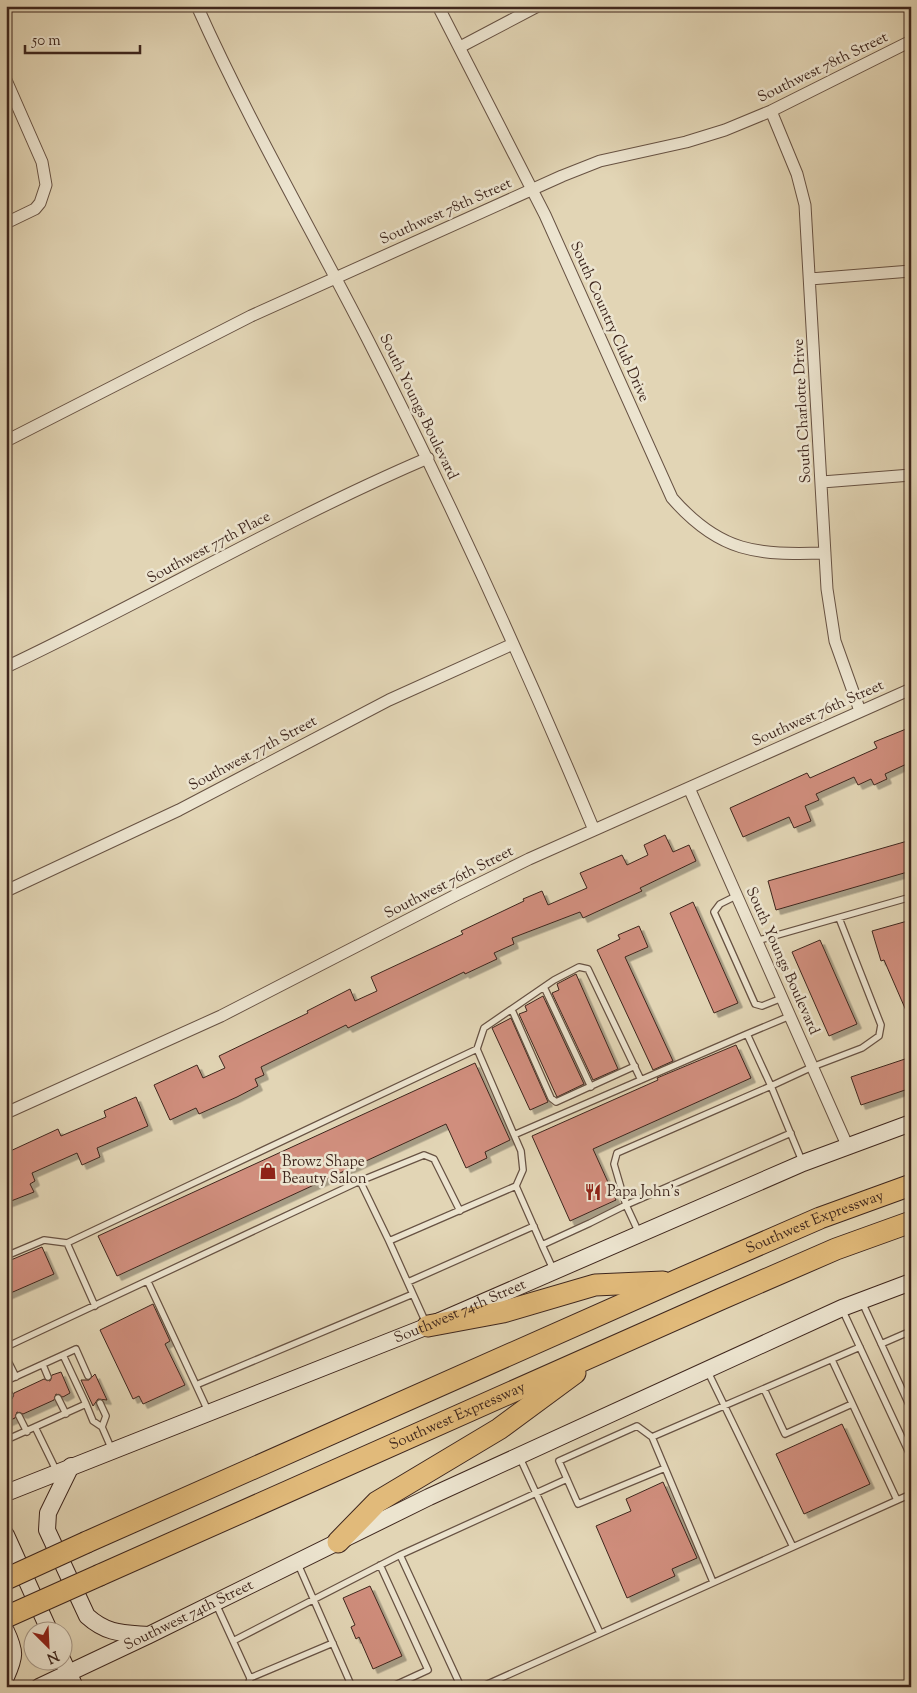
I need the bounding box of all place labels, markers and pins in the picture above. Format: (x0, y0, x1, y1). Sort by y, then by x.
place label: Browz Shape Beauty Salon (282, 1152, 367, 1190)
shop icon: Browz Shape Beauty Salon (258, 1161, 278, 1181)
restaurant icon: Papa John's (583, 1182, 603, 1202)
place label: Papa John's (607, 1182, 680, 1203)

